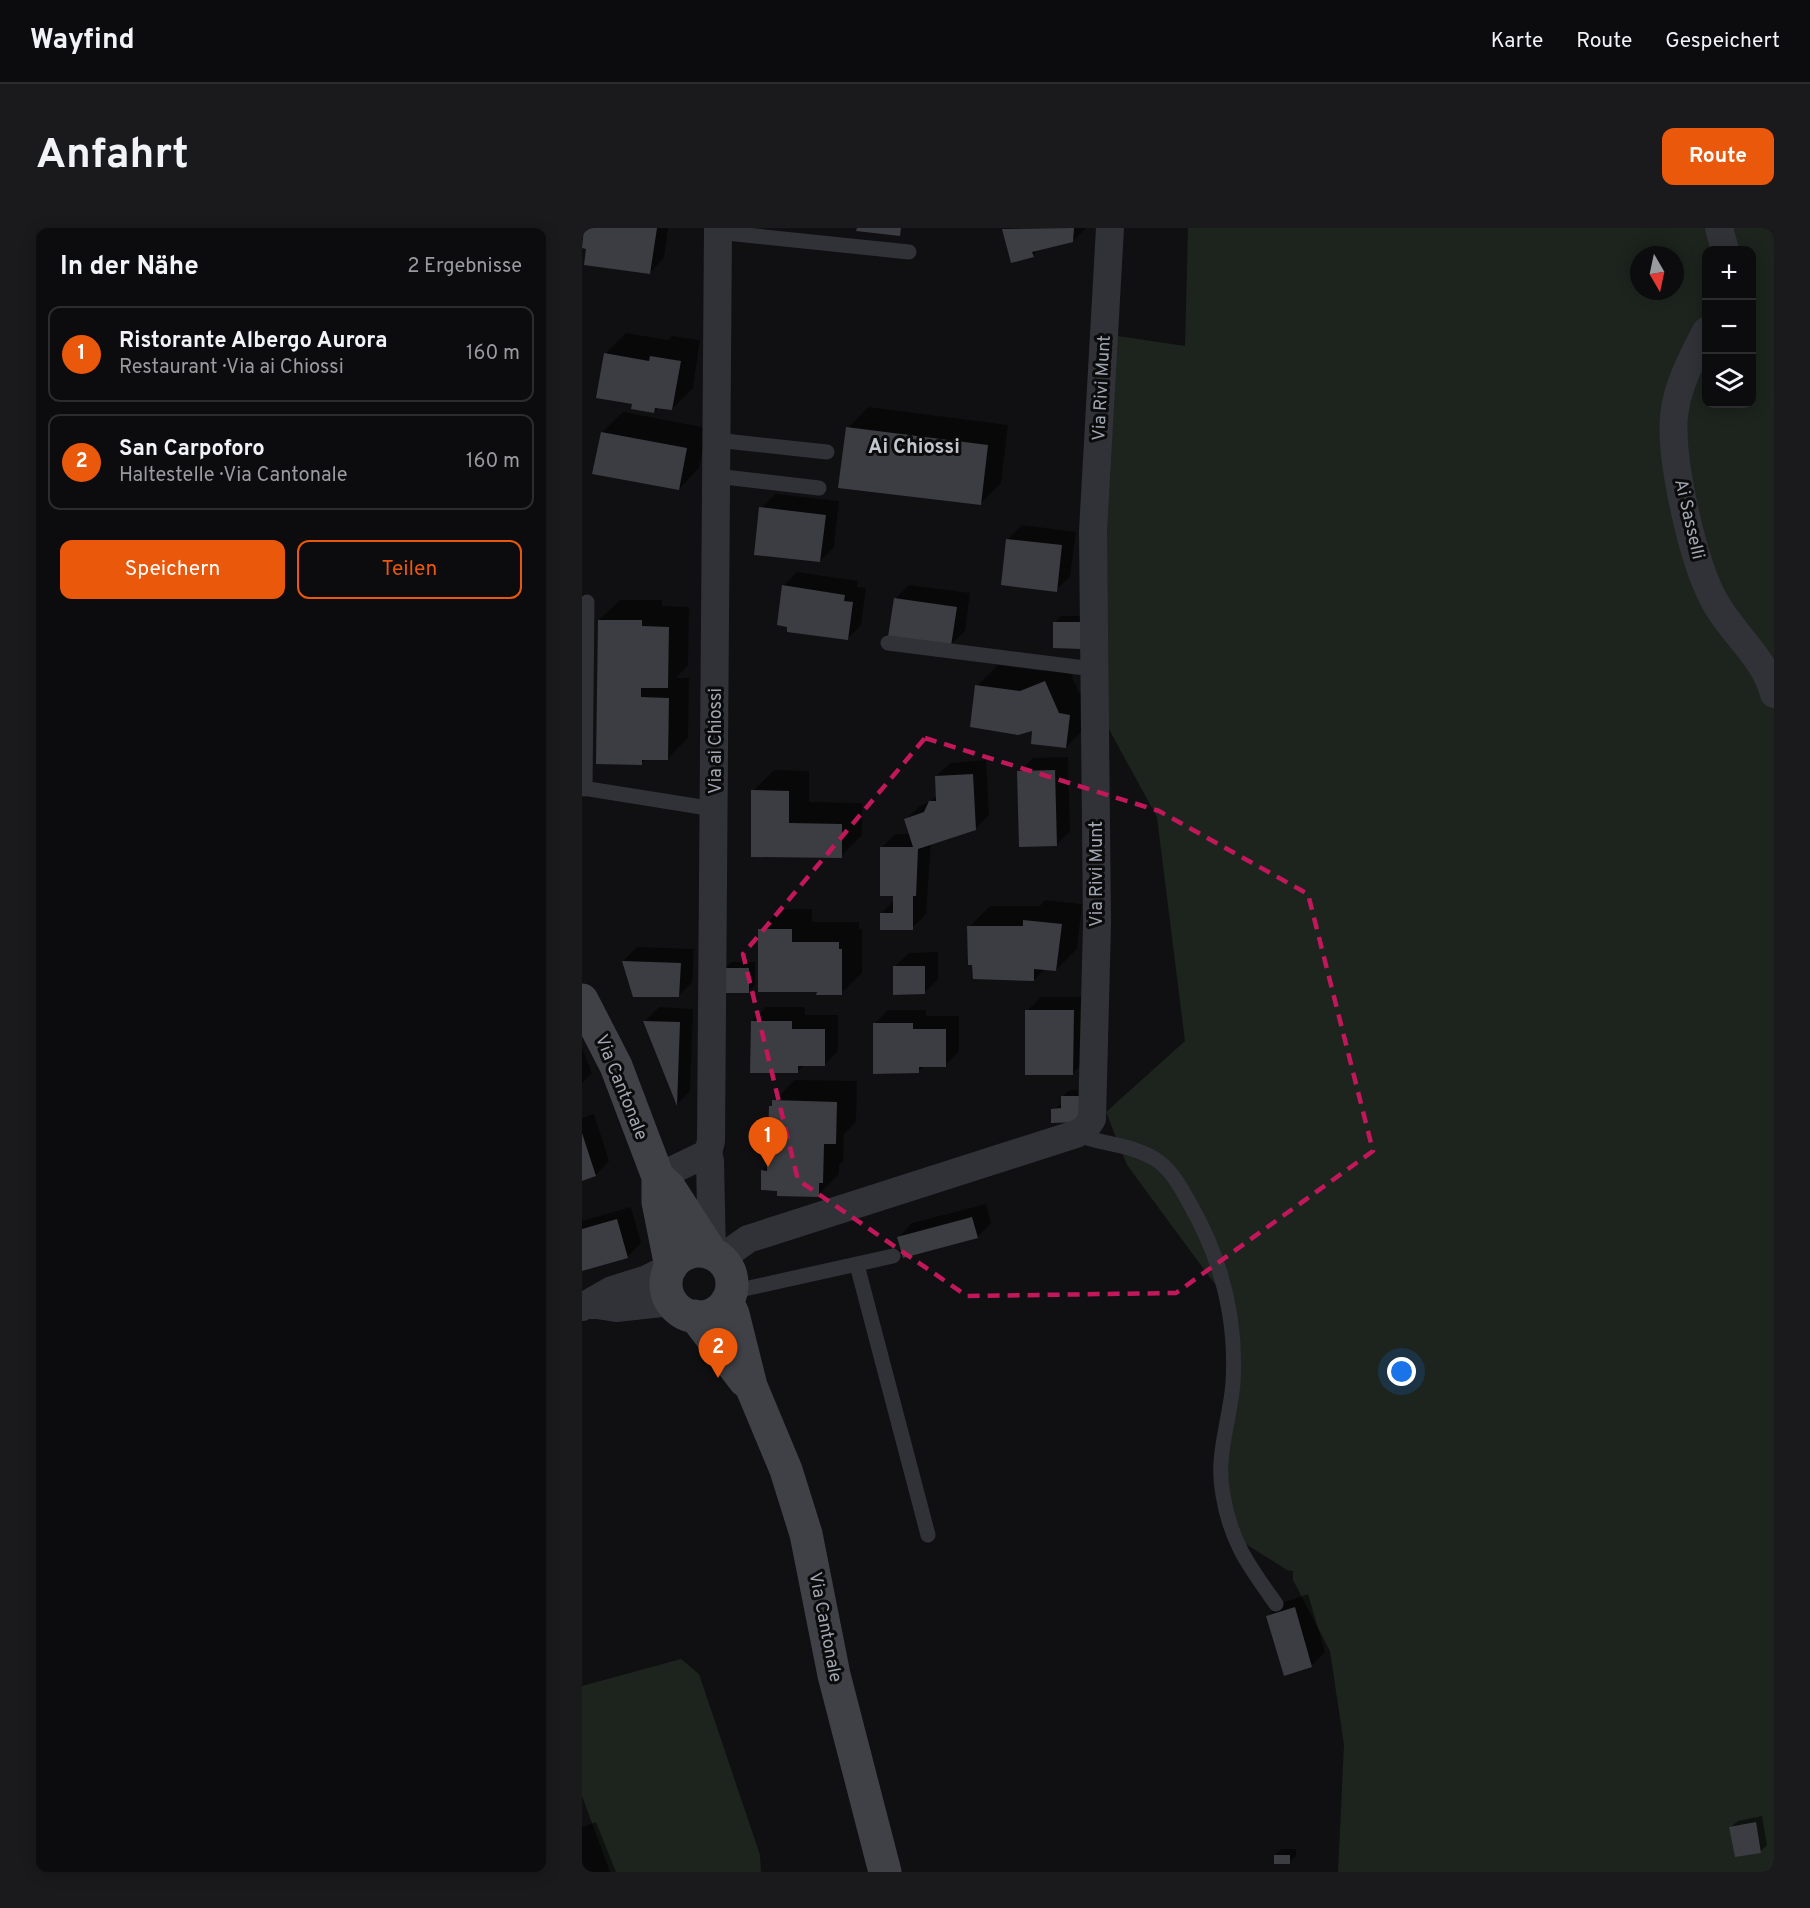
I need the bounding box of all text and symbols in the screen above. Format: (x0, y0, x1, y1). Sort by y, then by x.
text: Wayfind (30, 23, 135, 59)
text: Karte (1491, 28, 1543, 55)
text: Route (1576, 28, 1632, 55)
text: Gespeichert (1665, 28, 1780, 55)
button: Route (1662, 128, 1774, 185)
text: Anfahrt (36, 130, 189, 183)
north arrow (1630, 246, 1684, 300)
map controls (1702, 246, 1756, 408)
button: + (1702, 246, 1756, 300)
text: In der Nähe (60, 251, 199, 284)
text: 2 Ergebnisse (407, 254, 522, 280)
button: − (1702, 300, 1756, 354)
text: Ristorante Albergo Aurora (119, 328, 387, 355)
street label: Via Rivi Munt (1088, 335, 1117, 442)
text: 1 (78, 341, 86, 367)
text: 160 m (466, 341, 520, 367)
button: layers (1702, 354, 1756, 408)
text: Restaurant · Via ai Chiossi (119, 355, 344, 381)
district label: Ai Chiossi (868, 435, 960, 461)
text: San Carpoforo (119, 436, 265, 463)
text: 2 (75, 449, 88, 475)
text: 160 m (466, 449, 520, 475)
text: Haltestelle · Via Cantonale (119, 463, 348, 489)
street label: Ai Sasselli (1668, 477, 1709, 562)
button: Speichern (60, 540, 285, 599)
button: Teilen (297, 540, 522, 599)
street label: Via ai Chiossi (705, 688, 728, 794)
street label: Via Rivi Munt (1086, 821, 1109, 927)
street label: Via Cantonale (589, 1031, 652, 1144)
pin: 1 (748, 1118, 788, 1167)
pin: 2 (698, 1328, 738, 1378)
your location (1387, 1357, 1416, 1386)
street label: Via Cantonale (803, 1570, 846, 1684)

